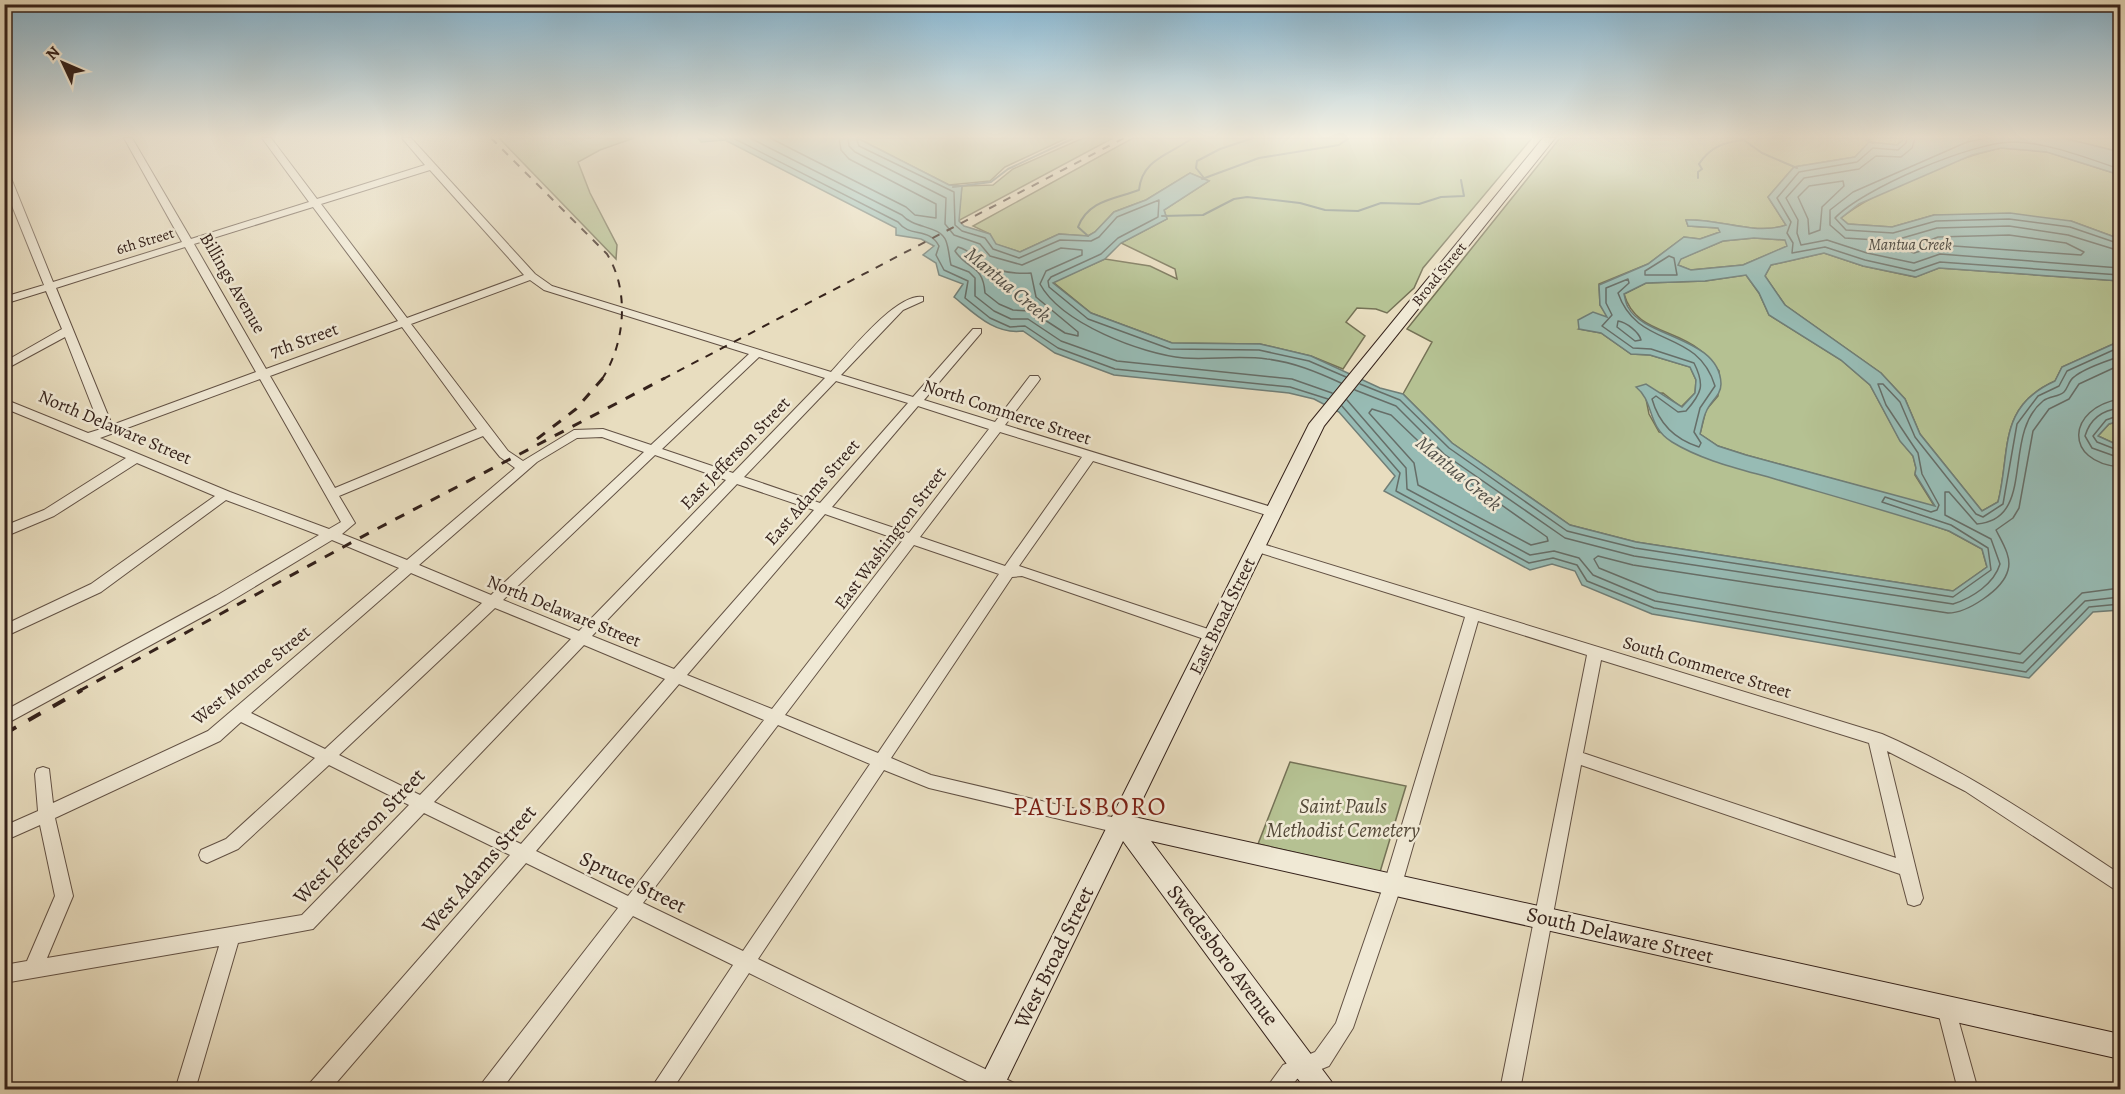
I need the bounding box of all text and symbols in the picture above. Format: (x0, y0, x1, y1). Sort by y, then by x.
north arrow (33, 33, 93, 93)
text: N (41, 41, 65, 65)
street label: 6th Street (114, 223, 177, 259)
street label: Billings Avenue (194, 228, 272, 338)
water label: Mantua Creek (1868, 234, 1952, 256)
street label: Broad Street (1407, 238, 1471, 310)
water label: Mantua Creek (959, 240, 1057, 328)
street label: 7th Street (267, 317, 341, 363)
street label: North Commerce Street (920, 373, 1094, 451)
street label: North Delaware Street (35, 384, 195, 470)
street label: East Jefferson Street (675, 391, 795, 515)
water label: Mantua Creek (1410, 429, 1508, 517)
street label: East Adams Street (759, 434, 865, 550)
street label: East Washington Street (829, 462, 952, 614)
street label: East Broad Street (1183, 553, 1261, 679)
street label: North Delaware Street (483, 569, 645, 653)
street label: West Monroe Street (186, 620, 315, 731)
street label: South Commerce Street (1620, 630, 1794, 704)
street label: West Jefferson Street (286, 762, 431, 911)
district label: PAULSBORO (1013, 789, 1167, 824)
park label: Saint Pauls Methodist Cemetery (1266, 792, 1420, 844)
street label: West Adams Street (415, 799, 543, 940)
street label: Spruce Street (575, 844, 691, 920)
street label: Swedesboro Avenue (1161, 879, 1285, 1031)
street label: West Broad Street (1007, 881, 1100, 1033)
street label: South Delaware Street (1524, 900, 1716, 970)

